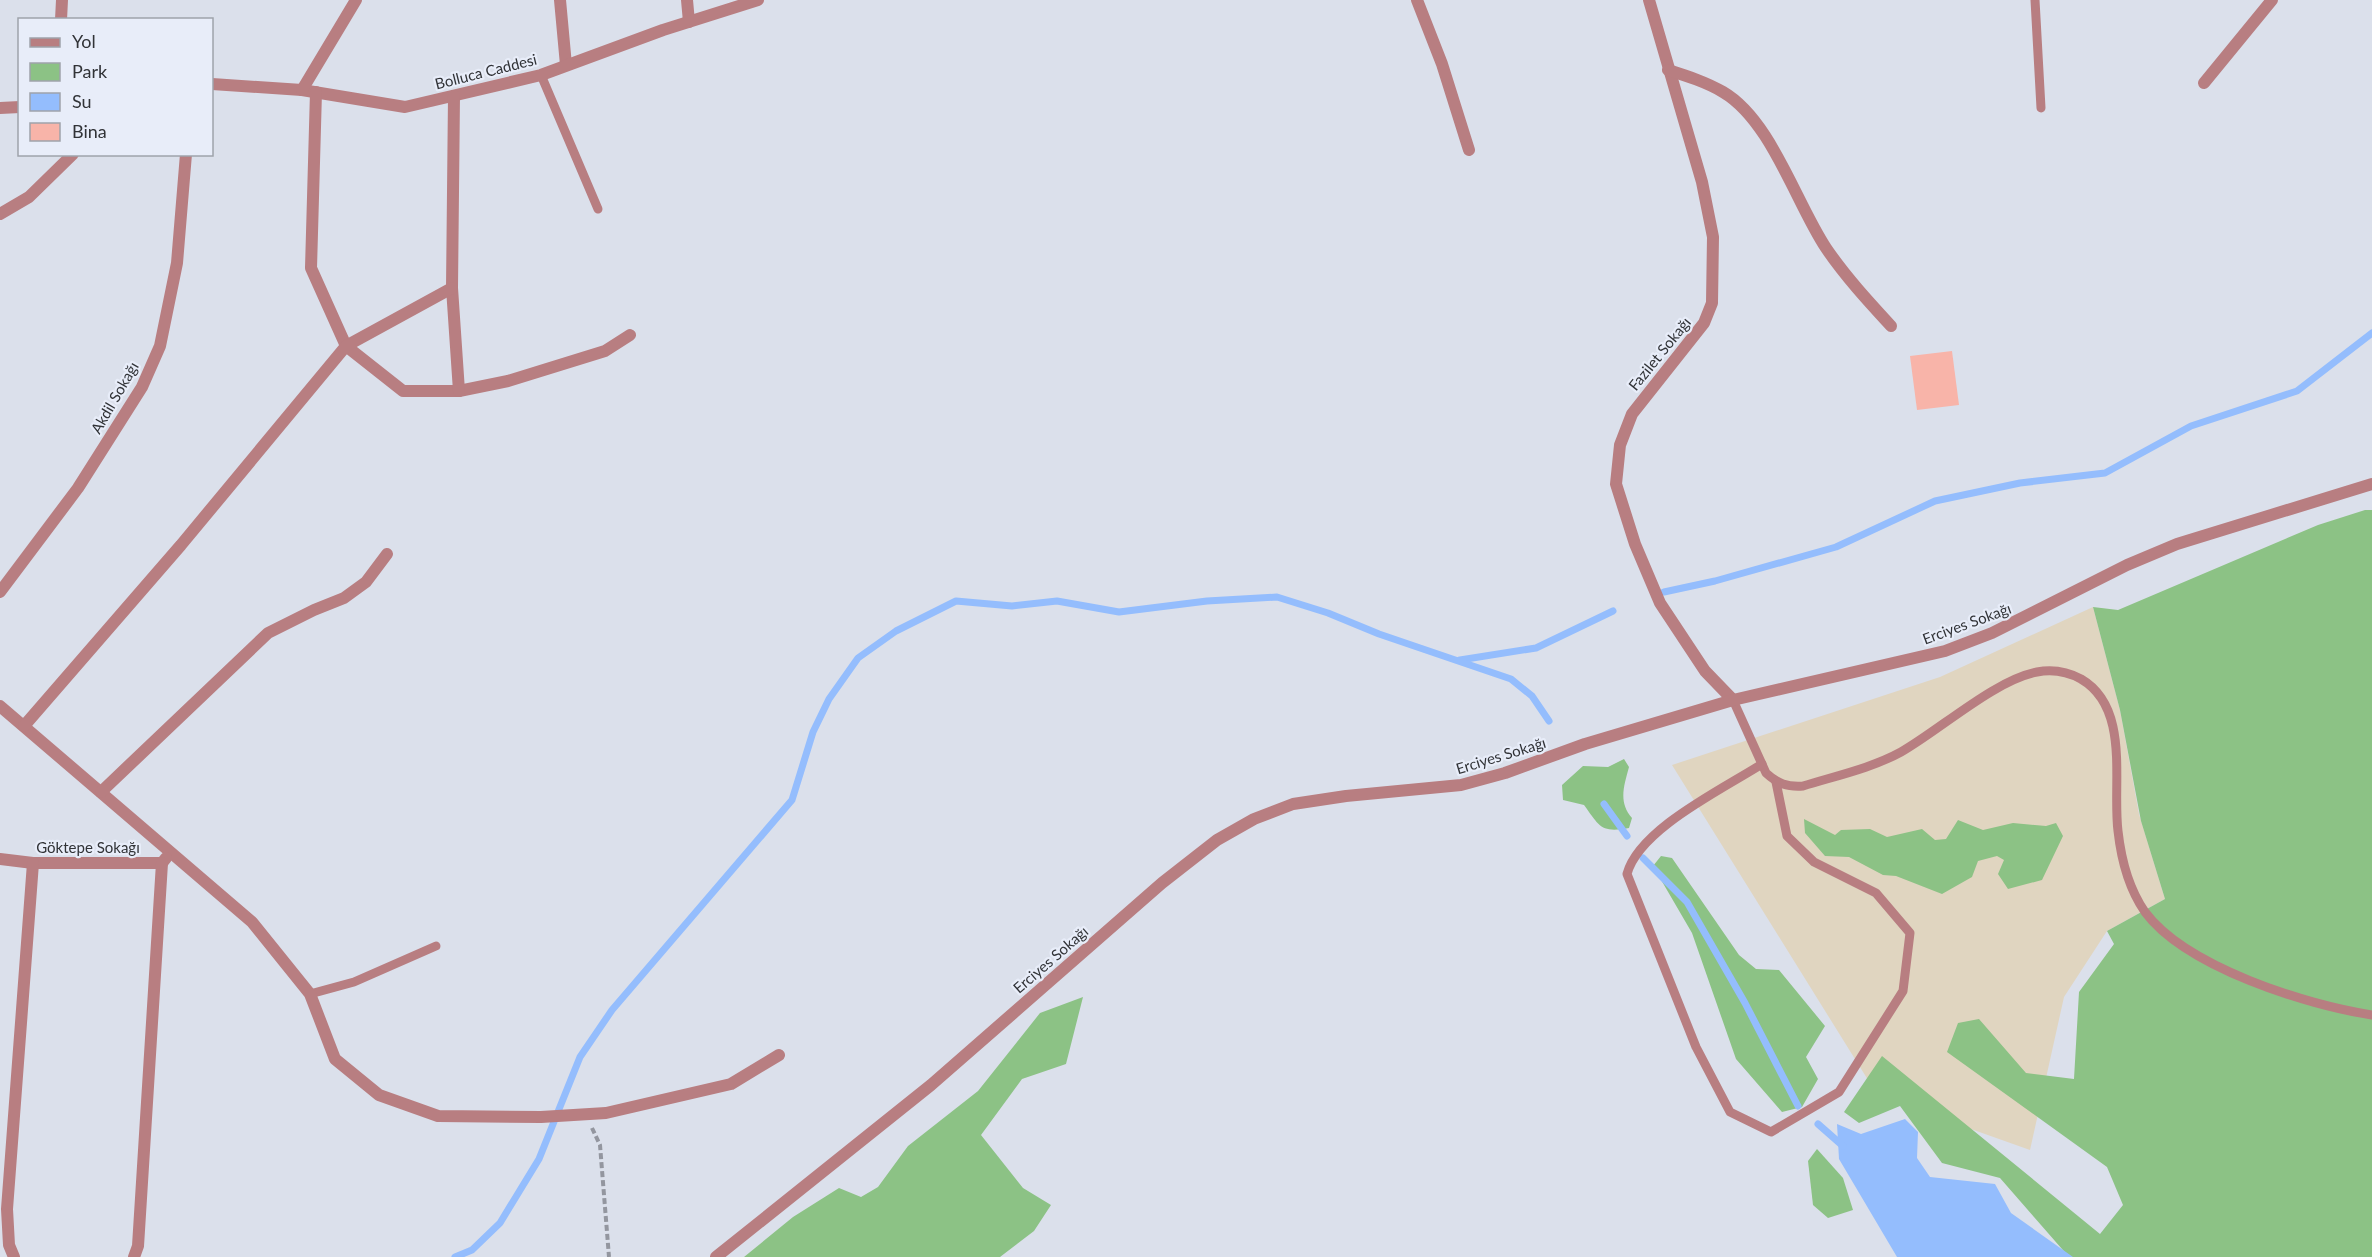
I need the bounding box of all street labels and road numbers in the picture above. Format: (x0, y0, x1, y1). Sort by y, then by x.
street label: Bolluca Caddesi (433, 50, 539, 92)
street label: Fazilet Sokağı (1624, 313, 1694, 394)
street label: Akdil Sokağı (86, 358, 142, 437)
street label: Erciyes Sokağı (1920, 599, 2014, 647)
street label: Erciyes Sokağı (1453, 733, 1548, 777)
street label: Göktepe Sokağı (36, 838, 140, 856)
street label: Erciyes Sokağı (1009, 922, 1091, 997)

